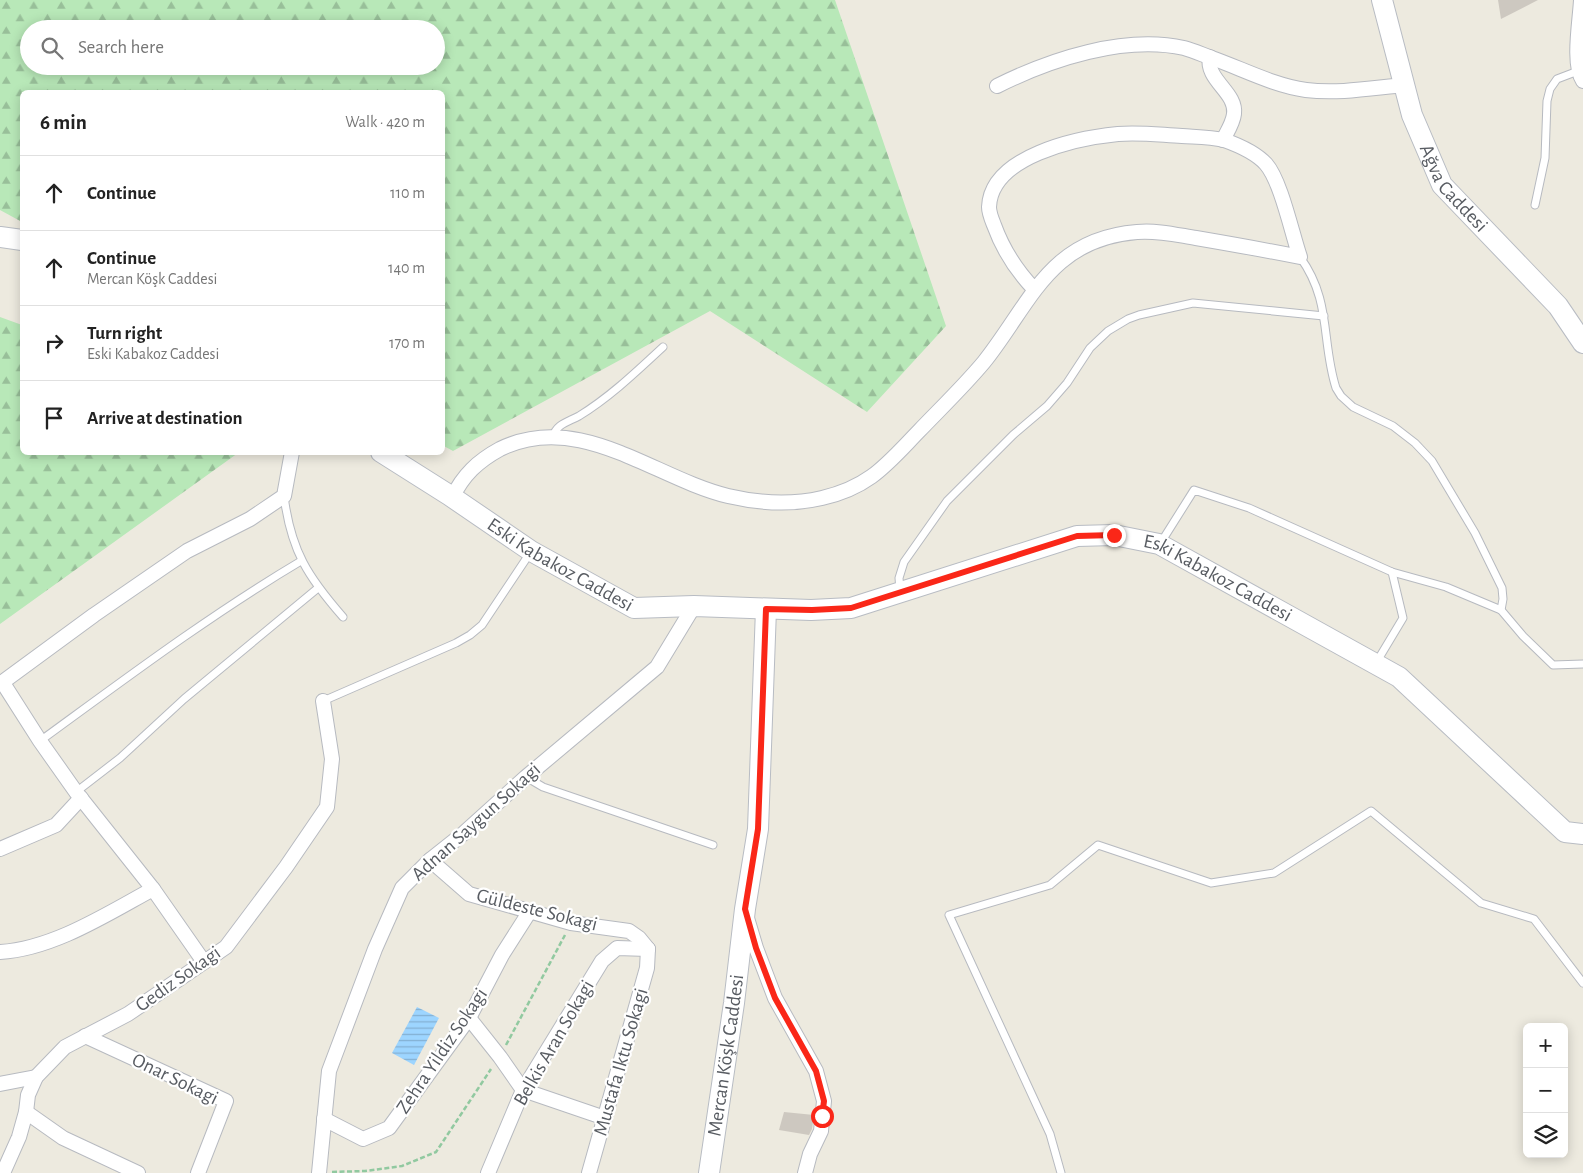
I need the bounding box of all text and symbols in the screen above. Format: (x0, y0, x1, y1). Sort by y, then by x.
search box (20, 20, 445, 75)
icon: search (38, 34, 66, 62)
text: Search here (78, 38, 164, 57)
text: 6 min (40, 112, 87, 133)
text: Walk · 420 m (345, 114, 425, 130)
street label: Ağva Caddesi (1416, 142, 1491, 236)
icon: ahead (40, 179, 68, 207)
text: Continue (87, 184, 156, 203)
text: 110 m (390, 185, 425, 201)
text: Continue (87, 249, 156, 268)
icon: ahead (40, 254, 68, 282)
text: 140 m (388, 260, 425, 276)
text: Mercan Köşk Caddesi (87, 271, 218, 287)
text: Turn right (87, 324, 162, 343)
icon: right (40, 329, 68, 357)
text: 170 m (389, 335, 425, 351)
text: Eski Kabakoz Caddesi (87, 346, 219, 362)
icon: arrive (40, 404, 68, 432)
text: Arrive at destination (87, 409, 243, 428)
street label: Eski Kabakoz Caddesi (484, 514, 637, 615)
route end (1103, 524, 1126, 547)
street label: Eski Kabakoz Caddesi (1142, 531, 1295, 626)
street label: Adnan Saygun Sokagi (408, 759, 544, 885)
street label: Güldeste Sokagi (475, 885, 599, 935)
street label: Gediz Sokagi (132, 942, 224, 1016)
street label: Mercan Köşk Caddesi (705, 973, 747, 1138)
street label: Belkis Aran Sokagi (510, 977, 598, 1109)
street label: Zehra Yildiz Sokagi (393, 985, 491, 1117)
street label: Mustafa Iktu Sokagi (590, 986, 652, 1138)
map controls (1523, 1023, 1568, 1158)
button: + (1523, 1023, 1568, 1068)
street label: Onar Sokagi (129, 1050, 221, 1108)
button: − (1523, 1068, 1568, 1113)
route start (811, 1105, 834, 1128)
button: layers (1523, 1113, 1568, 1158)

